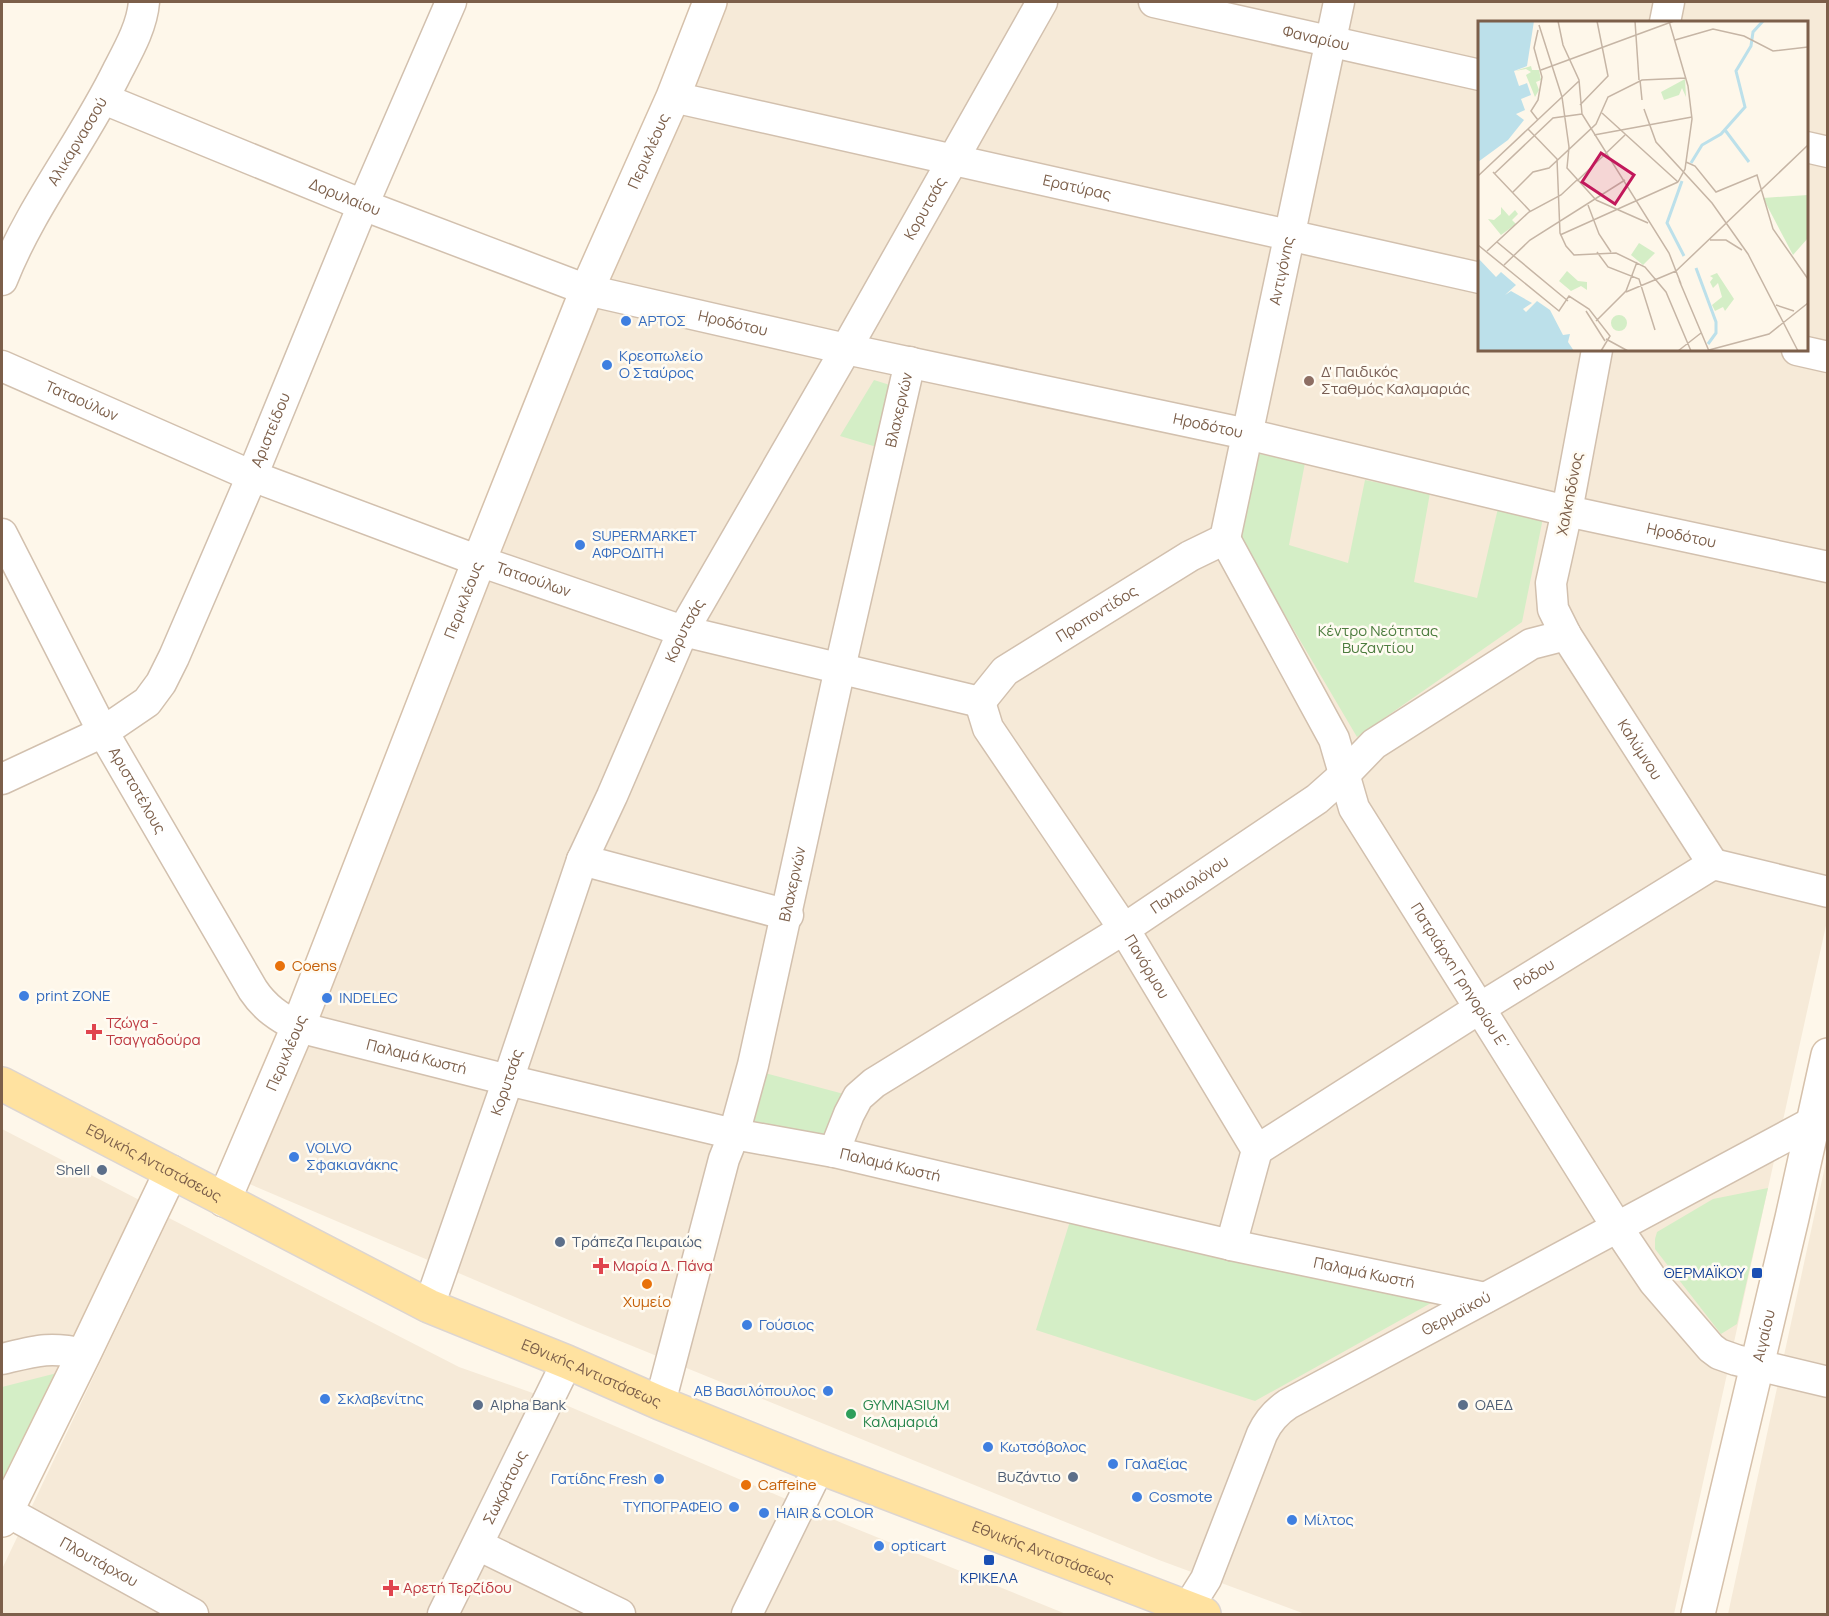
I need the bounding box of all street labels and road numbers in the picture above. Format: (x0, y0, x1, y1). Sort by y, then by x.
street label: Φαναρίου (1281, 20, 1351, 55)
street label: Αλικαρνασσού (42, 93, 112, 189)
street label: Περικλέους (622, 110, 675, 192)
street label: Ερατύρας (1041, 169, 1113, 205)
street label: Δορυλαίου (306, 173, 384, 221)
street label: Κορυτσάς (899, 173, 951, 243)
street label: Αντιγόνης (1264, 235, 1299, 307)
street label: Ηροδότου (696, 305, 770, 341)
street label: Βλαχερνών (880, 370, 917, 449)
street label: Ταταούλων (42, 375, 122, 426)
street label: Αριστείδου (246, 389, 295, 470)
street label: Ηροδότου (1171, 408, 1245, 443)
street label: Χαλκηδόνος (1551, 451, 1588, 537)
street label: Ηροδότου (1645, 517, 1718, 553)
street label: Ταταούλων (493, 557, 574, 602)
street label: Περικλέους (439, 559, 488, 642)
street label: Προποντίδος (1052, 580, 1142, 647)
street label: Κορυτσάς (660, 595, 709, 666)
street label: Καλύμνου (1613, 715, 1667, 784)
street label: Αριστοτέλους (104, 743, 171, 838)
street label: Βλαχερνών (774, 844, 811, 923)
street label: Παλαιολόγου (1146, 851, 1233, 918)
street label: Πατριάρχη Γρηγορίου Ε΄ (1406, 899, 1516, 1056)
street label: Πανόρμου (1120, 931, 1175, 1003)
street label: Ρόδου (1509, 954, 1558, 995)
street label: Περικλέους (261, 1012, 312, 1094)
street label: Παλαμά Κωστή (364, 1034, 469, 1079)
street label: Κορυτσάς (485, 1046, 528, 1118)
street label: Εθνικής Αντιστάσεως (82, 1118, 225, 1206)
street label: Παλαμά Κωστή (838, 1143, 943, 1187)
street label: Παλαμά Κωστή (1312, 1252, 1417, 1293)
street label: Θερμαϊκού (1418, 1286, 1494, 1340)
street label: Αιγαίου (1747, 1307, 1780, 1364)
street label: Εθνικής Αντιστάσεως (518, 1334, 665, 1412)
street label: Σωκράτους (478, 1447, 532, 1528)
street label: Εθνικής Αντιστάσεως (969, 1515, 1117, 1589)
street label: Πλουτάρχου (56, 1532, 142, 1592)

